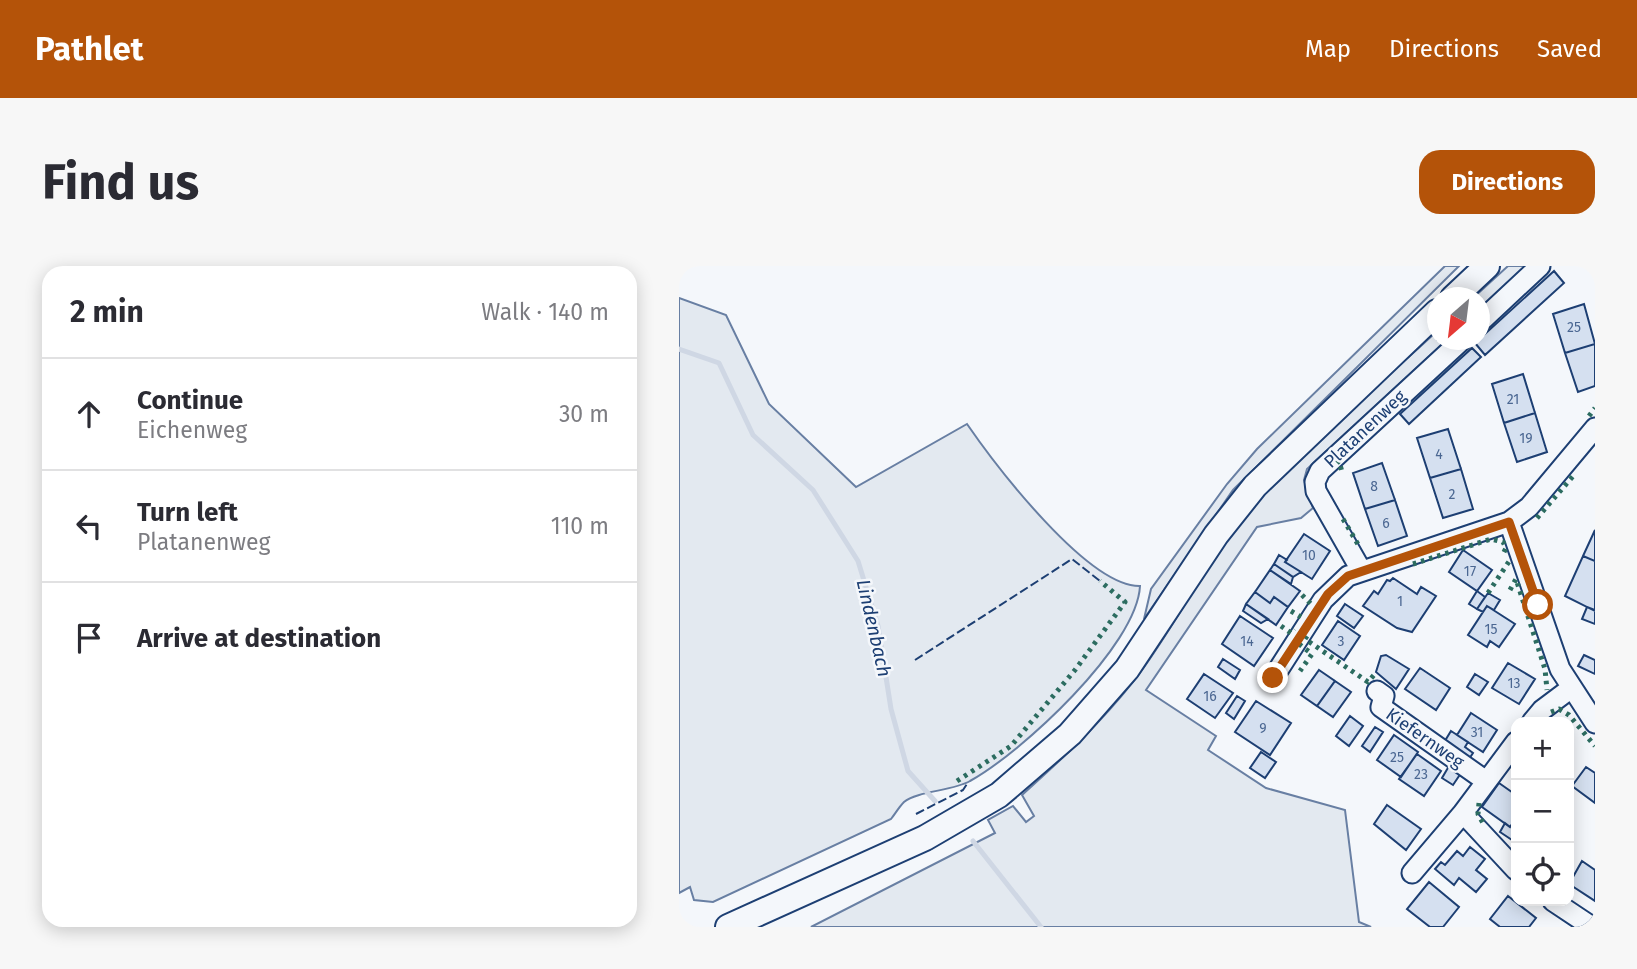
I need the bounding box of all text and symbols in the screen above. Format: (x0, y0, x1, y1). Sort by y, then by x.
text: Pathlet (35, 29, 144, 69)
text: Map (1305, 35, 1351, 63)
text: Directions (1389, 35, 1499, 63)
text: Saved (1537, 35, 1602, 63)
button: Directions (1419, 150, 1595, 214)
text: Find us (42, 153, 199, 212)
north arrow (1427, 287, 1490, 350)
text: 2 min (70, 294, 144, 330)
text: Walk · 140 m (481, 298, 609, 326)
house number: 25 (1567, 319, 1581, 336)
text: Continue (137, 385, 243, 416)
street label: Platanenweg (1319, 385, 1411, 473)
house number: 21 (1507, 391, 1519, 408)
icon: ahead (70, 395, 108, 433)
text: 30 m (559, 400, 609, 428)
text: Eichenweg (137, 416, 247, 444)
house number: 19 (1519, 430, 1533, 447)
house number: 4 (1435, 446, 1443, 463)
house number: 8 (1370, 478, 1378, 495)
house number: 2 (1449, 486, 1456, 503)
text: Turn left (137, 497, 238, 528)
icon: left (70, 507, 108, 545)
text: 110 m (551, 512, 609, 540)
house number: 6 (1382, 515, 1390, 532)
text: Platanenweg (137, 528, 270, 556)
house number: 10 (1302, 547, 1316, 564)
house number: 17 (1464, 563, 1476, 580)
water label: Lindenbach (852, 577, 896, 679)
route start (1522, 589, 1553, 620)
house number: 1 (1397, 593, 1403, 610)
icon: arrive (70, 619, 108, 657)
house number: 15 (1484, 621, 1498, 638)
text: Arrive at destination (137, 623, 381, 654)
house number: 14 (1240, 633, 1254, 650)
house number: 3 (1338, 633, 1345, 650)
route end (1257, 662, 1288, 693)
house number: 13 (1507, 675, 1521, 692)
house number: 16 (1203, 688, 1217, 705)
street label: Kiefernweg (1382, 703, 1469, 773)
map controls (1511, 717, 1574, 906)
button: + (1511, 717, 1574, 780)
house number: 9 (1259, 720, 1267, 737)
house number: 31 (1471, 724, 1483, 741)
house number: 25 (1390, 749, 1404, 766)
house number: 23 (1414, 766, 1428, 783)
button: − (1511, 780, 1574, 843)
button: locate (1511, 843, 1574, 906)

